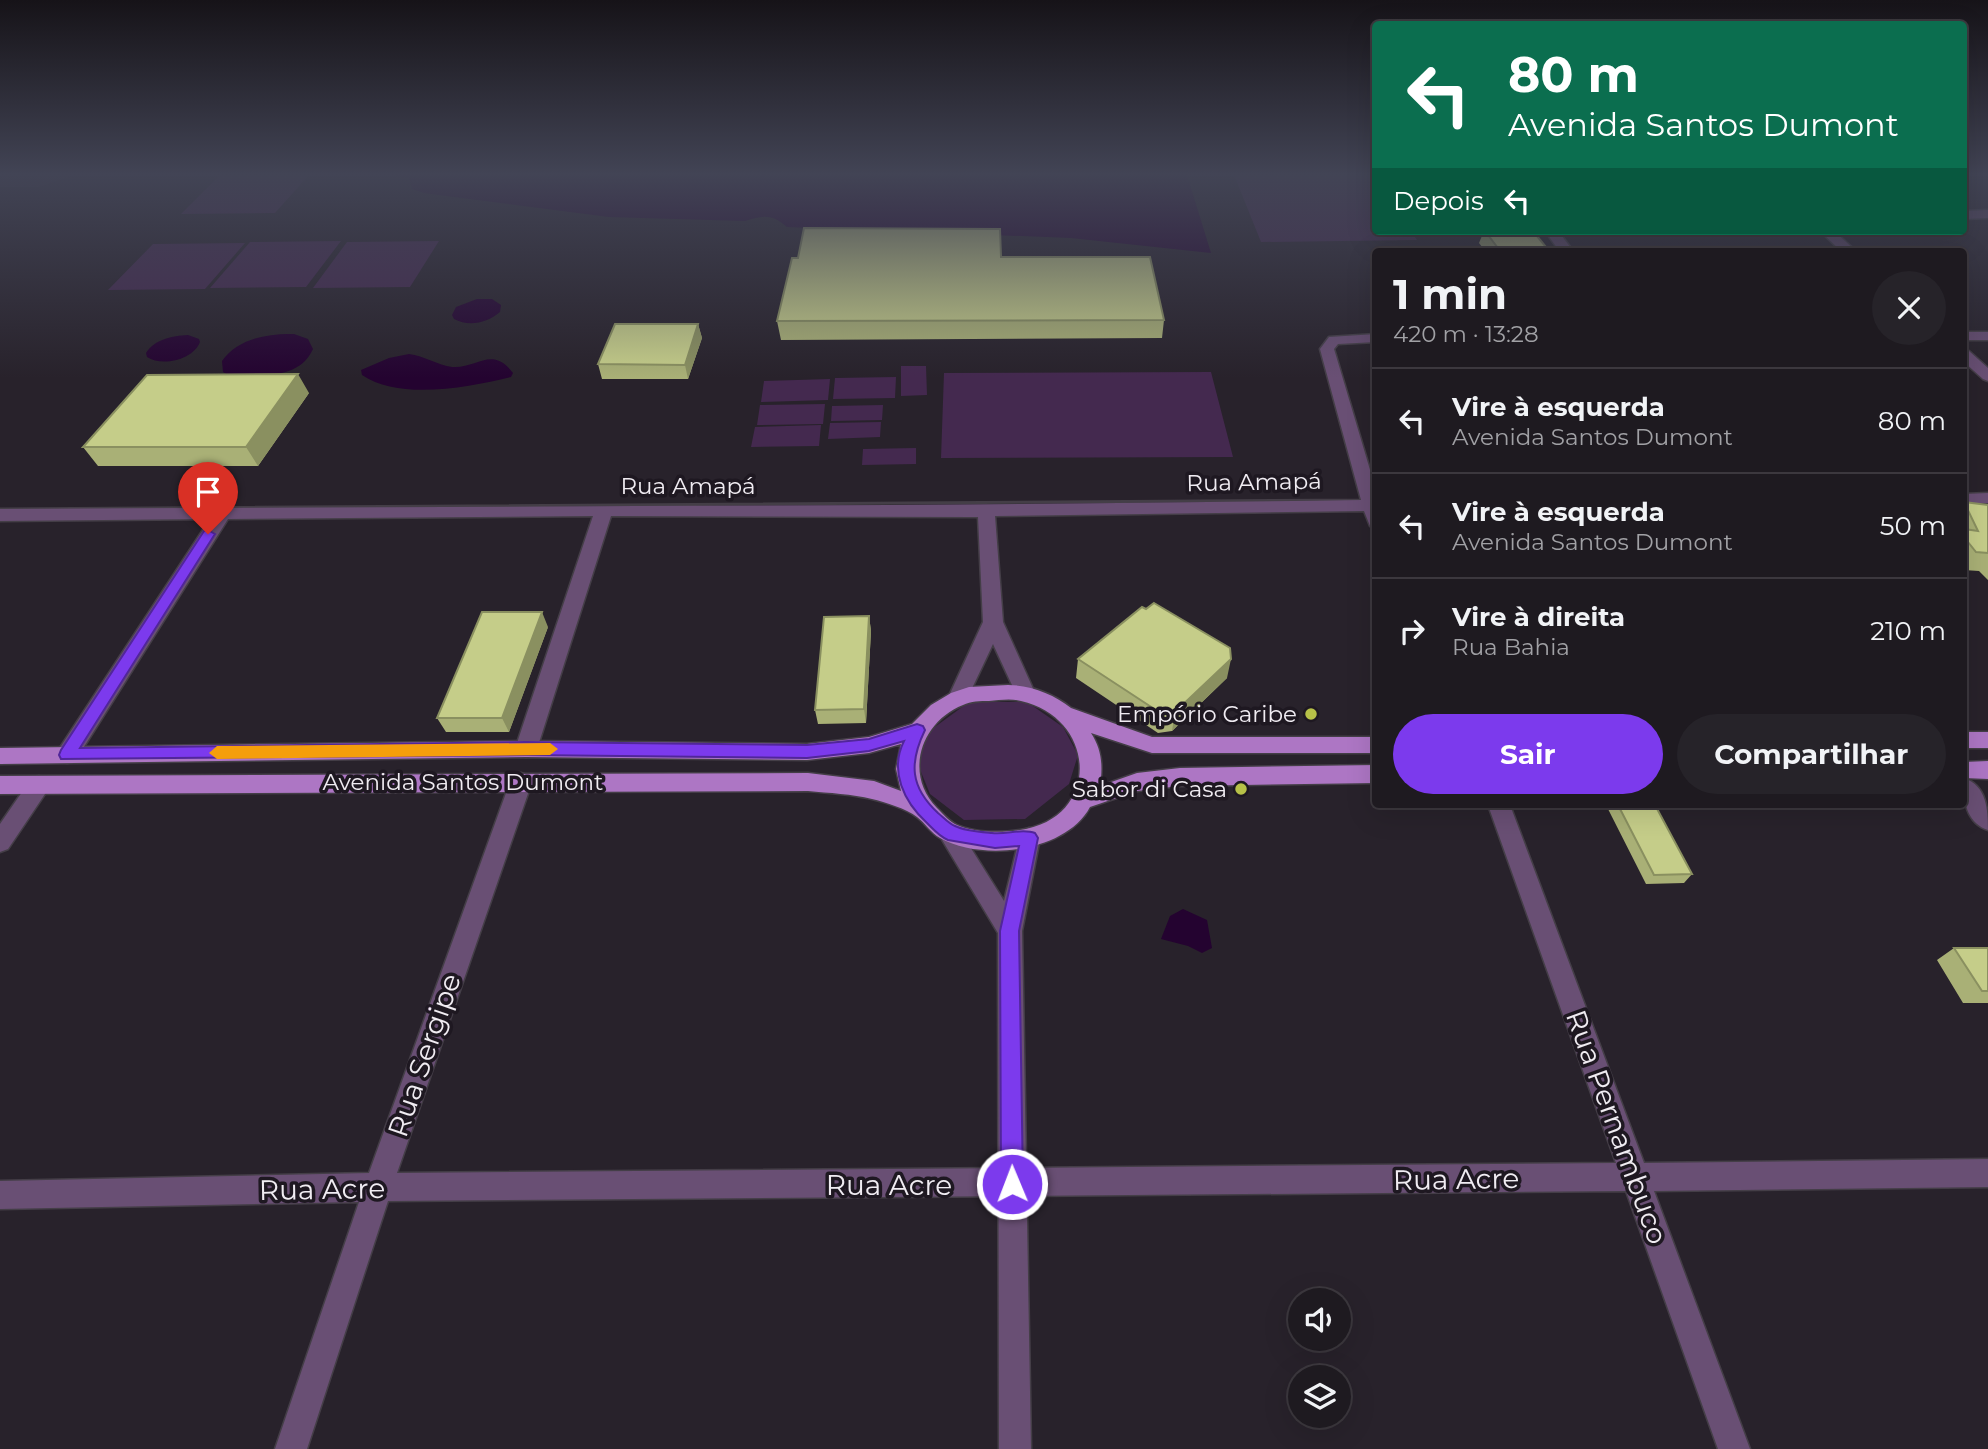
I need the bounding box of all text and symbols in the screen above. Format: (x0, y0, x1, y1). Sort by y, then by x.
text: 80 m (1508, 45, 1639, 104)
icon: left (1393, 49, 1484, 140)
text: Avenida Santos Dumont (1508, 105, 1899, 144)
icon: left (1498, 182, 1536, 220)
text: Depois (1393, 185, 1484, 217)
text: 1 min (1393, 268, 1507, 320)
button: close (1872, 271, 1946, 345)
text: 420 m · 13:28 (1393, 320, 1539, 348)
text: Vire à esquerda (1452, 391, 1665, 423)
icon: left (1393, 402, 1431, 440)
text: 80 m (1878, 405, 1946, 437)
text: Avenida Santos Dumont (1452, 423, 1733, 451)
pin (178, 462, 238, 534)
street label: Rua Amapá (1186, 467, 1322, 497)
street label: Rua Amapá (620, 472, 756, 500)
icon: arrive (189, 473, 227, 511)
text: Vire à esquerda (1452, 496, 1665, 528)
icon: left (1393, 507, 1431, 545)
text: 50 m (1880, 510, 1946, 542)
text: Avenida Santos Dumont (1452, 528, 1733, 556)
text: Vire à direita (1452, 601, 1625, 633)
icon: right (1393, 612, 1431, 650)
text: 210 m (1870, 615, 1946, 647)
text: Rua Bahia (1452, 633, 1570, 661)
place label: Empório Caribe (1117, 700, 1297, 728)
marker: Empório Caribe (1303, 706, 1319, 722)
button: Sair (1393, 714, 1663, 794)
button: Compartilhar (1677, 714, 1946, 794)
street label: Avenida Santos Dumont (323, 768, 603, 796)
place label: Sabor di Casa (1072, 775, 1227, 803)
marker: Sabor di Casa (1233, 781, 1249, 797)
street label: Rua Sergipe (380, 969, 468, 1141)
street label: Rua Pernambuco (1559, 1005, 1675, 1249)
position arrow (975, 1147, 1049, 1221)
street label: Rua Acre (1393, 1161, 1519, 1197)
street label: Rua Acre (826, 1168, 952, 1202)
street label: Rua Acre (259, 1171, 385, 1207)
map controls (1288, 1288, 1351, 1428)
button: sound (1288, 1288, 1351, 1351)
button: layers (1288, 1365, 1351, 1428)

